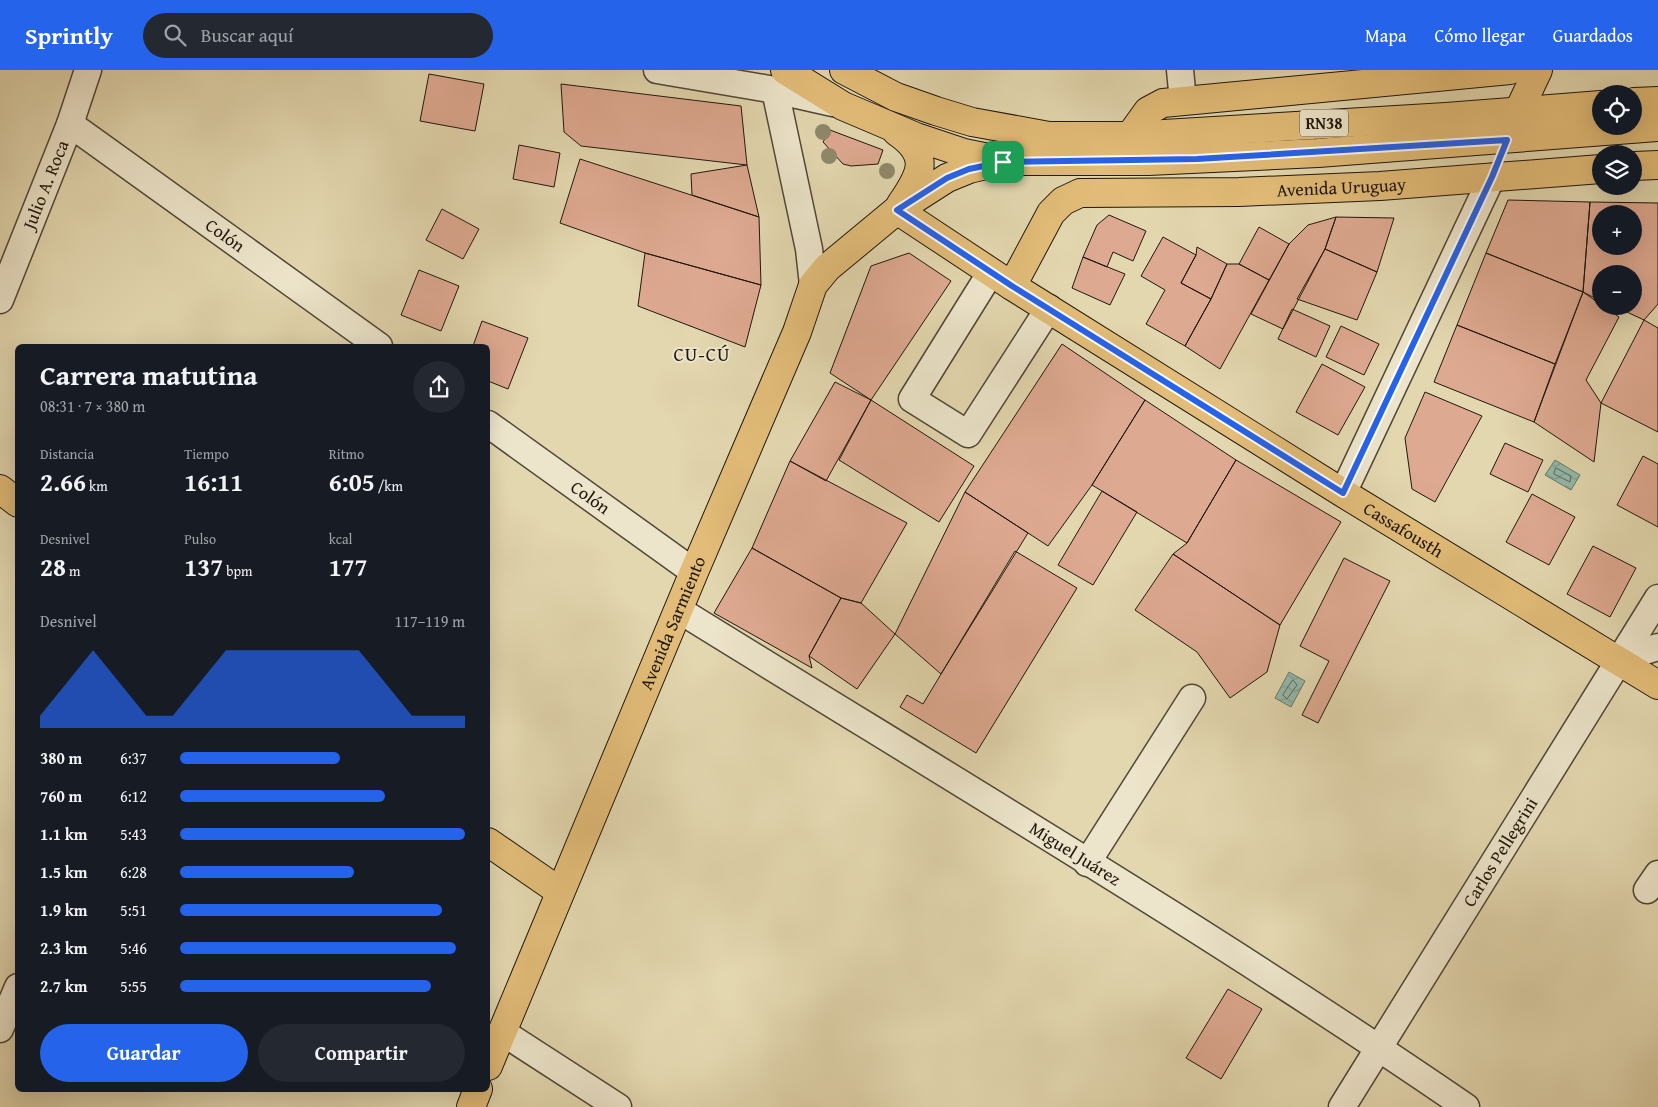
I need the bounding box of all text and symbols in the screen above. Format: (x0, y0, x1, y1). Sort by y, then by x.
search box (143, 13, 493, 58)
text: Sprintly (25, 18, 113, 53)
icon: search (161, 21, 189, 49)
text: Buscar aquí (201, 21, 293, 49)
text: Mapa (1365, 22, 1407, 49)
text: Cómo llegar (1435, 22, 1525, 49)
text: Guardados (1553, 22, 1633, 49)
map controls (1592, 85, 1642, 315)
button: locate (1592, 85, 1642, 135)
road number: RN38 (1300, 110, 1348, 136)
street label: Julio A. Roca (15, 135, 75, 235)
pin (982, 141, 1024, 183)
button: layers (1592, 145, 1642, 195)
icon: arrive (989, 148, 1017, 176)
street label: Avenida Uruguay (1276, 170, 1407, 203)
button: + (1592, 205, 1642, 255)
street label: Colón (200, 211, 251, 259)
button: − (1592, 265, 1642, 315)
district label: CU-CÚ (673, 340, 731, 368)
text: Carrera matutina (40, 354, 258, 395)
button: share (413, 361, 465, 413)
text: 08:31 · 7 × 380 m (40, 394, 145, 418)
text: Distancia (40, 444, 94, 464)
text: Tiempo (184, 444, 229, 464)
text: Ritmo (329, 444, 364, 464)
text: 2.66 (40, 464, 86, 500)
text: 16:11 (184, 464, 243, 500)
text: 6:05 (329, 464, 375, 500)
street label: Colón (565, 474, 616, 521)
text: km (86, 476, 108, 496)
text: /km (375, 476, 403, 496)
street label: Cassafousth (1358, 495, 1449, 564)
text: Desnivel (40, 529, 90, 549)
text: Pulso (184, 529, 216, 549)
text: kcal (329, 529, 353, 549)
text: 28 (40, 549, 66, 585)
text: 137 (184, 549, 223, 585)
text: 177 (329, 549, 368, 585)
street label: Avenida Sarmiento (632, 552, 712, 694)
text: m (66, 561, 80, 581)
text: bpm (223, 561, 253, 581)
text: Desnivel (40, 609, 97, 633)
text: 117–119 m (395, 609, 465, 633)
text: 380 m (40, 746, 82, 770)
text: 6:37 (120, 746, 147, 770)
text: 760 m (40, 784, 82, 808)
text: 6:12 (120, 784, 147, 808)
street label: Carlos Pellegrini (1456, 792, 1544, 912)
street label: Miguel Juárez (1024, 815, 1126, 892)
text: 1.1 km (40, 822, 87, 846)
text: 5:43 (120, 822, 147, 846)
text: 1.5 km (40, 860, 87, 884)
text: 6:28 (120, 860, 147, 884)
text: 1.9 km (40, 898, 87, 922)
text: 5:51 (120, 898, 147, 922)
text: 2.3 km (40, 936, 87, 960)
text: 5:46 (120, 936, 147, 960)
text: 2.7 km (40, 974, 87, 998)
text: 5:55 (120, 974, 147, 998)
button: Guardar (40, 1024, 248, 1082)
button: Compartir (258, 1024, 465, 1082)

